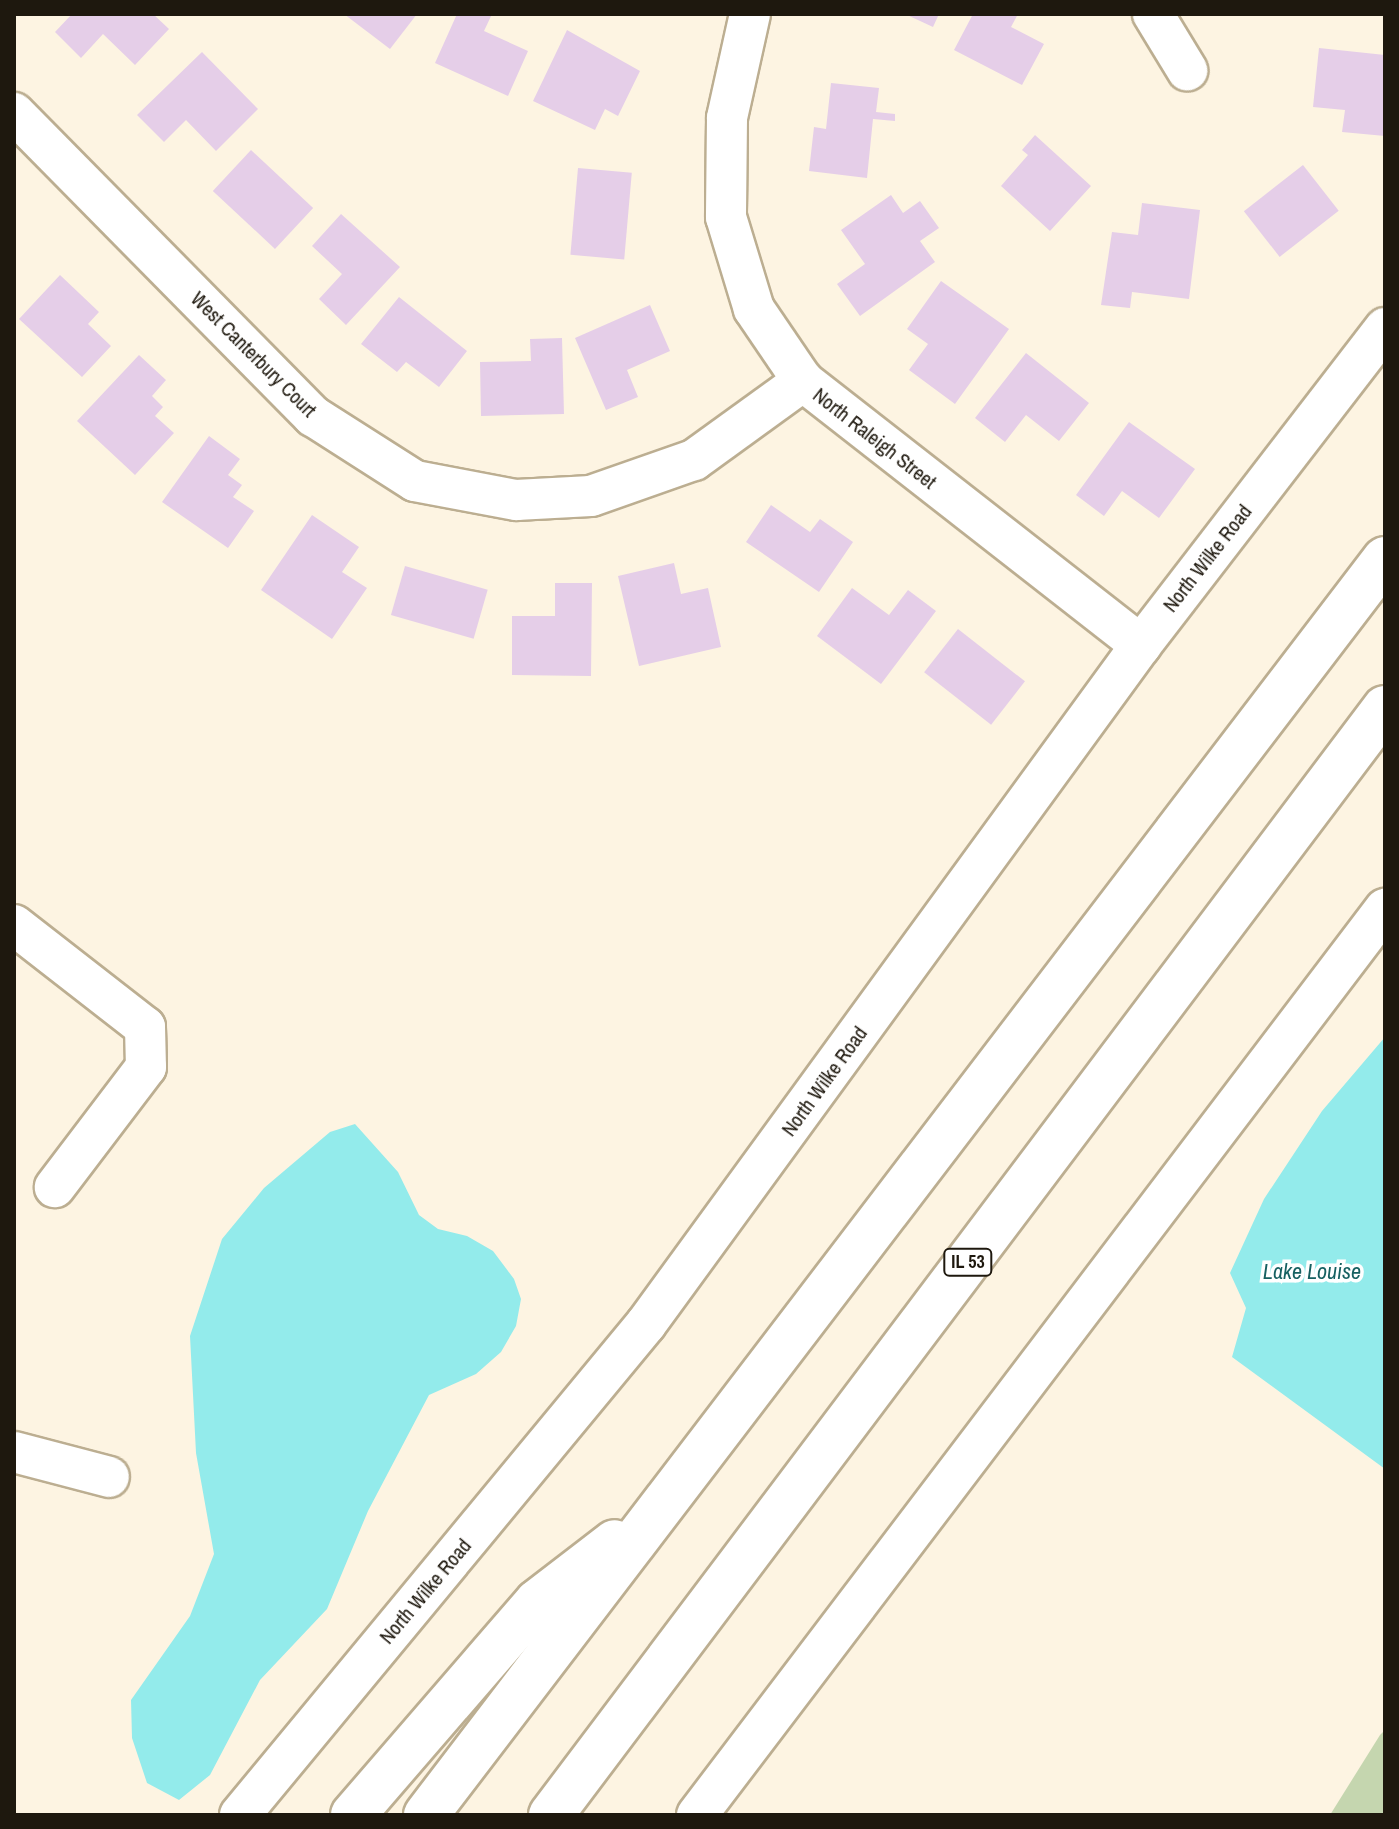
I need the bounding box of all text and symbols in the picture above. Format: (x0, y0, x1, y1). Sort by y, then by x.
street label: West Canterbury Court (186, 286, 322, 422)
street label: North Raleigh Street (809, 383, 941, 493)
street label: North Wilke Road (1158, 500, 1256, 616)
street label: North Wilke Road (776, 1022, 872, 1140)
road number: IL 53 (942, 1248, 994, 1276)
water label: Lake Louise (1263, 1259, 1361, 1285)
street label: North Wilke Road (374, 1534, 476, 1648)

